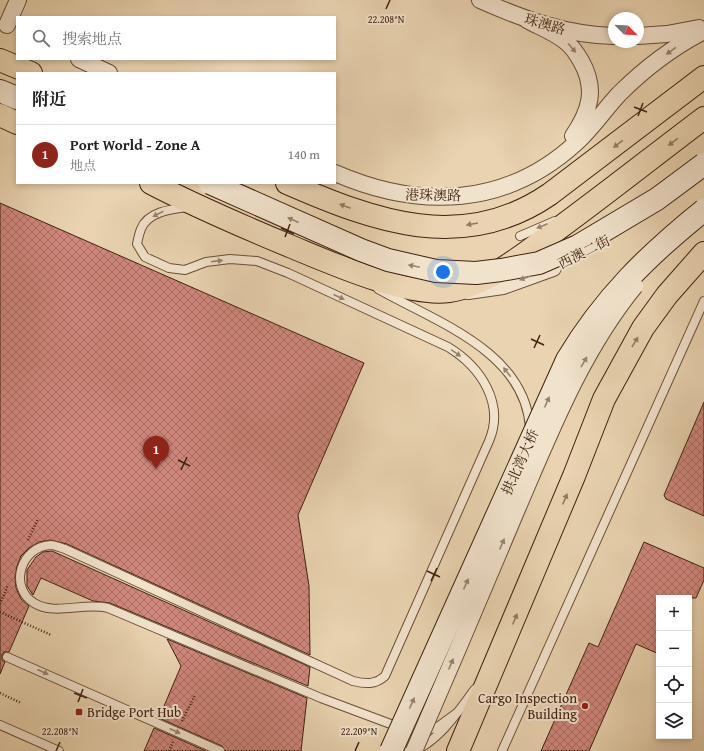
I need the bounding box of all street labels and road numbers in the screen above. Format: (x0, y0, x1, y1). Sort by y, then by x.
street label: 珠澳路 (522, 9, 568, 39)
street label: 港珠澳路 (405, 185, 461, 205)
street label: 西澳二街 (555, 230, 613, 274)
street label: 拱北湾大桥 (497, 426, 543, 498)

